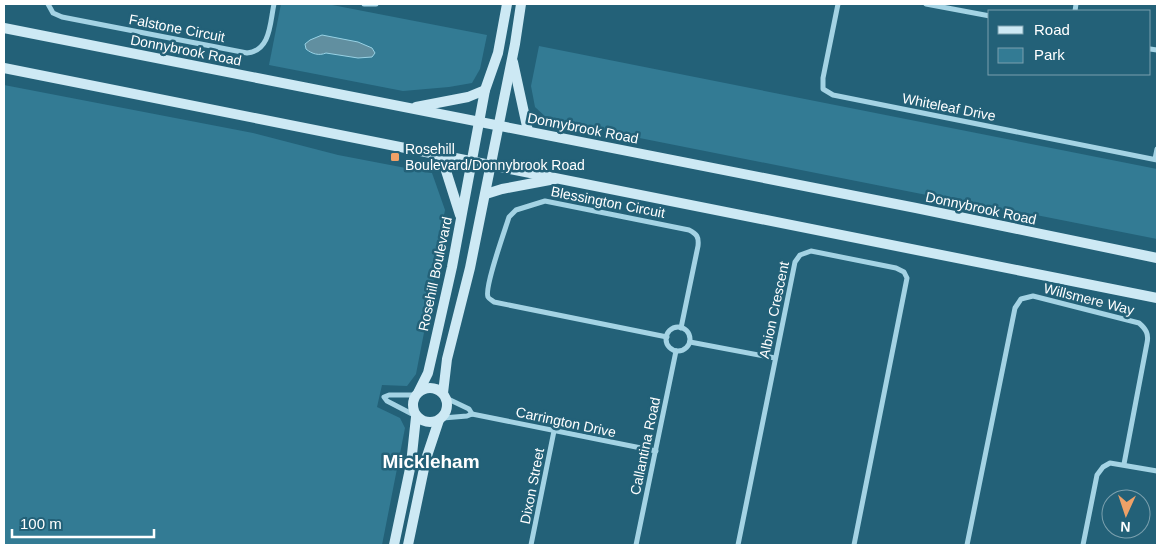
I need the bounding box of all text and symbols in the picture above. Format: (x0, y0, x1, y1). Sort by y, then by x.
legend (988, 10, 1151, 75)
street label: Falstone Circuit (128, 11, 226, 45)
text: Road (1034, 21, 1070, 38)
street label: Donnybrook Road (129, 31, 243, 69)
text: Park (1034, 46, 1065, 63)
street label: Whiteleaf Drive (901, 90, 997, 124)
street label: Donnybrook Road (526, 109, 640, 147)
place label: Rosehill Boulevard/Donnybrook Road (405, 141, 585, 173)
marker: Rosehill Boulevard/Donnybrook Road (389, 151, 401, 163)
street label: Blessington Circuit (550, 183, 667, 221)
street label: Donnybrook Road (924, 188, 1038, 228)
street label: Rosehill Boulevard (415, 215, 455, 333)
street label: Albion Crescent (756, 260, 792, 360)
street label: Willsmere Way (1042, 280, 1136, 318)
street label: Callantina Road (627, 396, 663, 496)
street label: Carrington Drive (514, 404, 618, 440)
street label: Dixon Street (517, 447, 547, 525)
district label: Mickleham (382, 451, 480, 472)
north arrow (1101, 489, 1151, 539)
scale bar (12, 506, 155, 538)
text: 100 m (20, 515, 62, 532)
text: N (1120, 519, 1131, 535)

